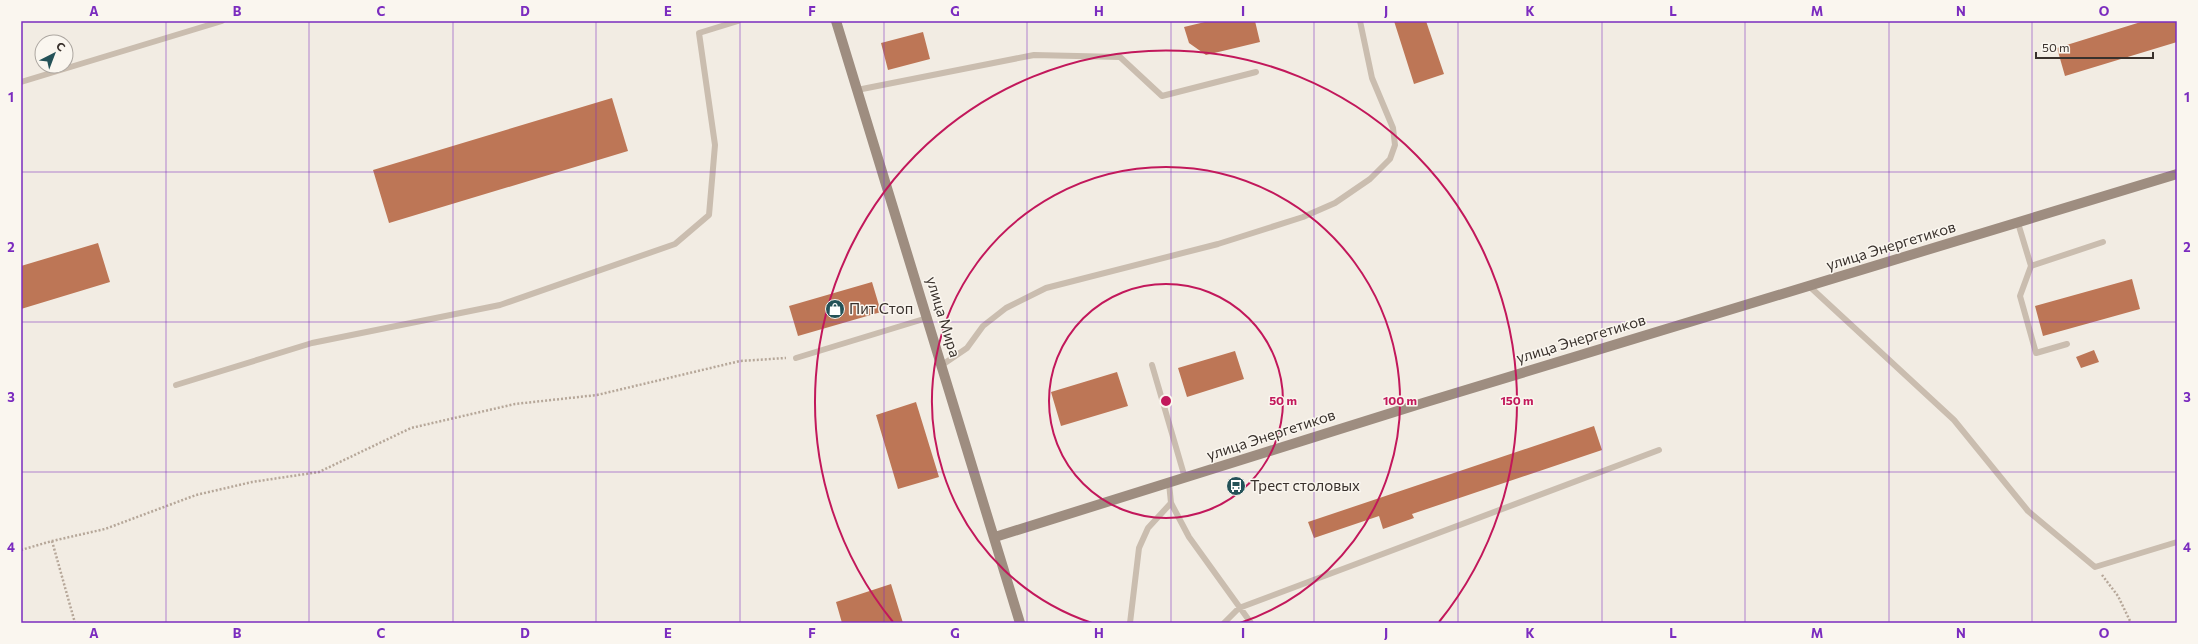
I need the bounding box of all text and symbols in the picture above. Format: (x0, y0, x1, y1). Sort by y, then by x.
text: A (89, 3, 99, 19)
text: B (233, 3, 242, 19)
text: C (377, 3, 386, 19)
text: D (520, 3, 530, 19)
text: E (664, 3, 672, 19)
text: F (808, 3, 816, 19)
text: G (950, 3, 960, 19)
text: H (1094, 3, 1104, 19)
text: I (1241, 3, 1245, 19)
text: J (1384, 3, 1388, 19)
text: K (1525, 3, 1535, 19)
text: L (1669, 3, 1677, 19)
text: M (1811, 3, 1823, 19)
text: N (1956, 3, 1966, 19)
text: O (2099, 3, 2110, 19)
north arrow (34, 34, 74, 74)
scale bar (2036, 34, 2153, 60)
text: С (54, 39, 69, 54)
text: 50 m (2042, 40, 2070, 54)
text: 1 (8, 89, 14, 105)
text: 1 (2184, 89, 2190, 105)
street label: улица Энергетиков (1824, 217, 1957, 273)
text: 2 (7, 239, 15, 255)
text: 2 (2183, 239, 2191, 255)
street label: улица Мира (923, 274, 965, 359)
shop icon: Пит Стоп (824, 298, 846, 320)
place label: Пит Стоп (849, 299, 913, 317)
street label: улица Энергетиков (1514, 310, 1647, 366)
text: 3 (7, 389, 15, 405)
text: 3 (2183, 389, 2191, 405)
text: 50 m (1269, 393, 1297, 407)
text: 100 m (1383, 393, 1417, 407)
text: 150 m (1500, 393, 1534, 407)
centre of rings (1159, 394, 1173, 408)
street label: улица Энергетиков (1204, 405, 1337, 463)
bus stop icon: Трест столовых (1225, 475, 1247, 497)
place label: Трест столовых (1250, 476, 1360, 494)
text: 4 (7, 539, 15, 555)
text: 4 (2183, 539, 2191, 555)
text: A (89, 625, 99, 641)
text: B (233, 625, 242, 641)
text: C (377, 625, 386, 641)
text: D (520, 625, 530, 641)
text: E (664, 625, 672, 641)
text: F (808, 625, 816, 641)
text: G (950, 625, 960, 641)
text: H (1094, 625, 1104, 641)
text: I (1241, 625, 1245, 641)
text: J (1384, 625, 1388, 641)
text: K (1525, 625, 1535, 641)
text: L (1669, 625, 1677, 641)
text: M (1811, 625, 1823, 641)
text: N (1956, 625, 1966, 641)
text: O (2099, 625, 2110, 641)

